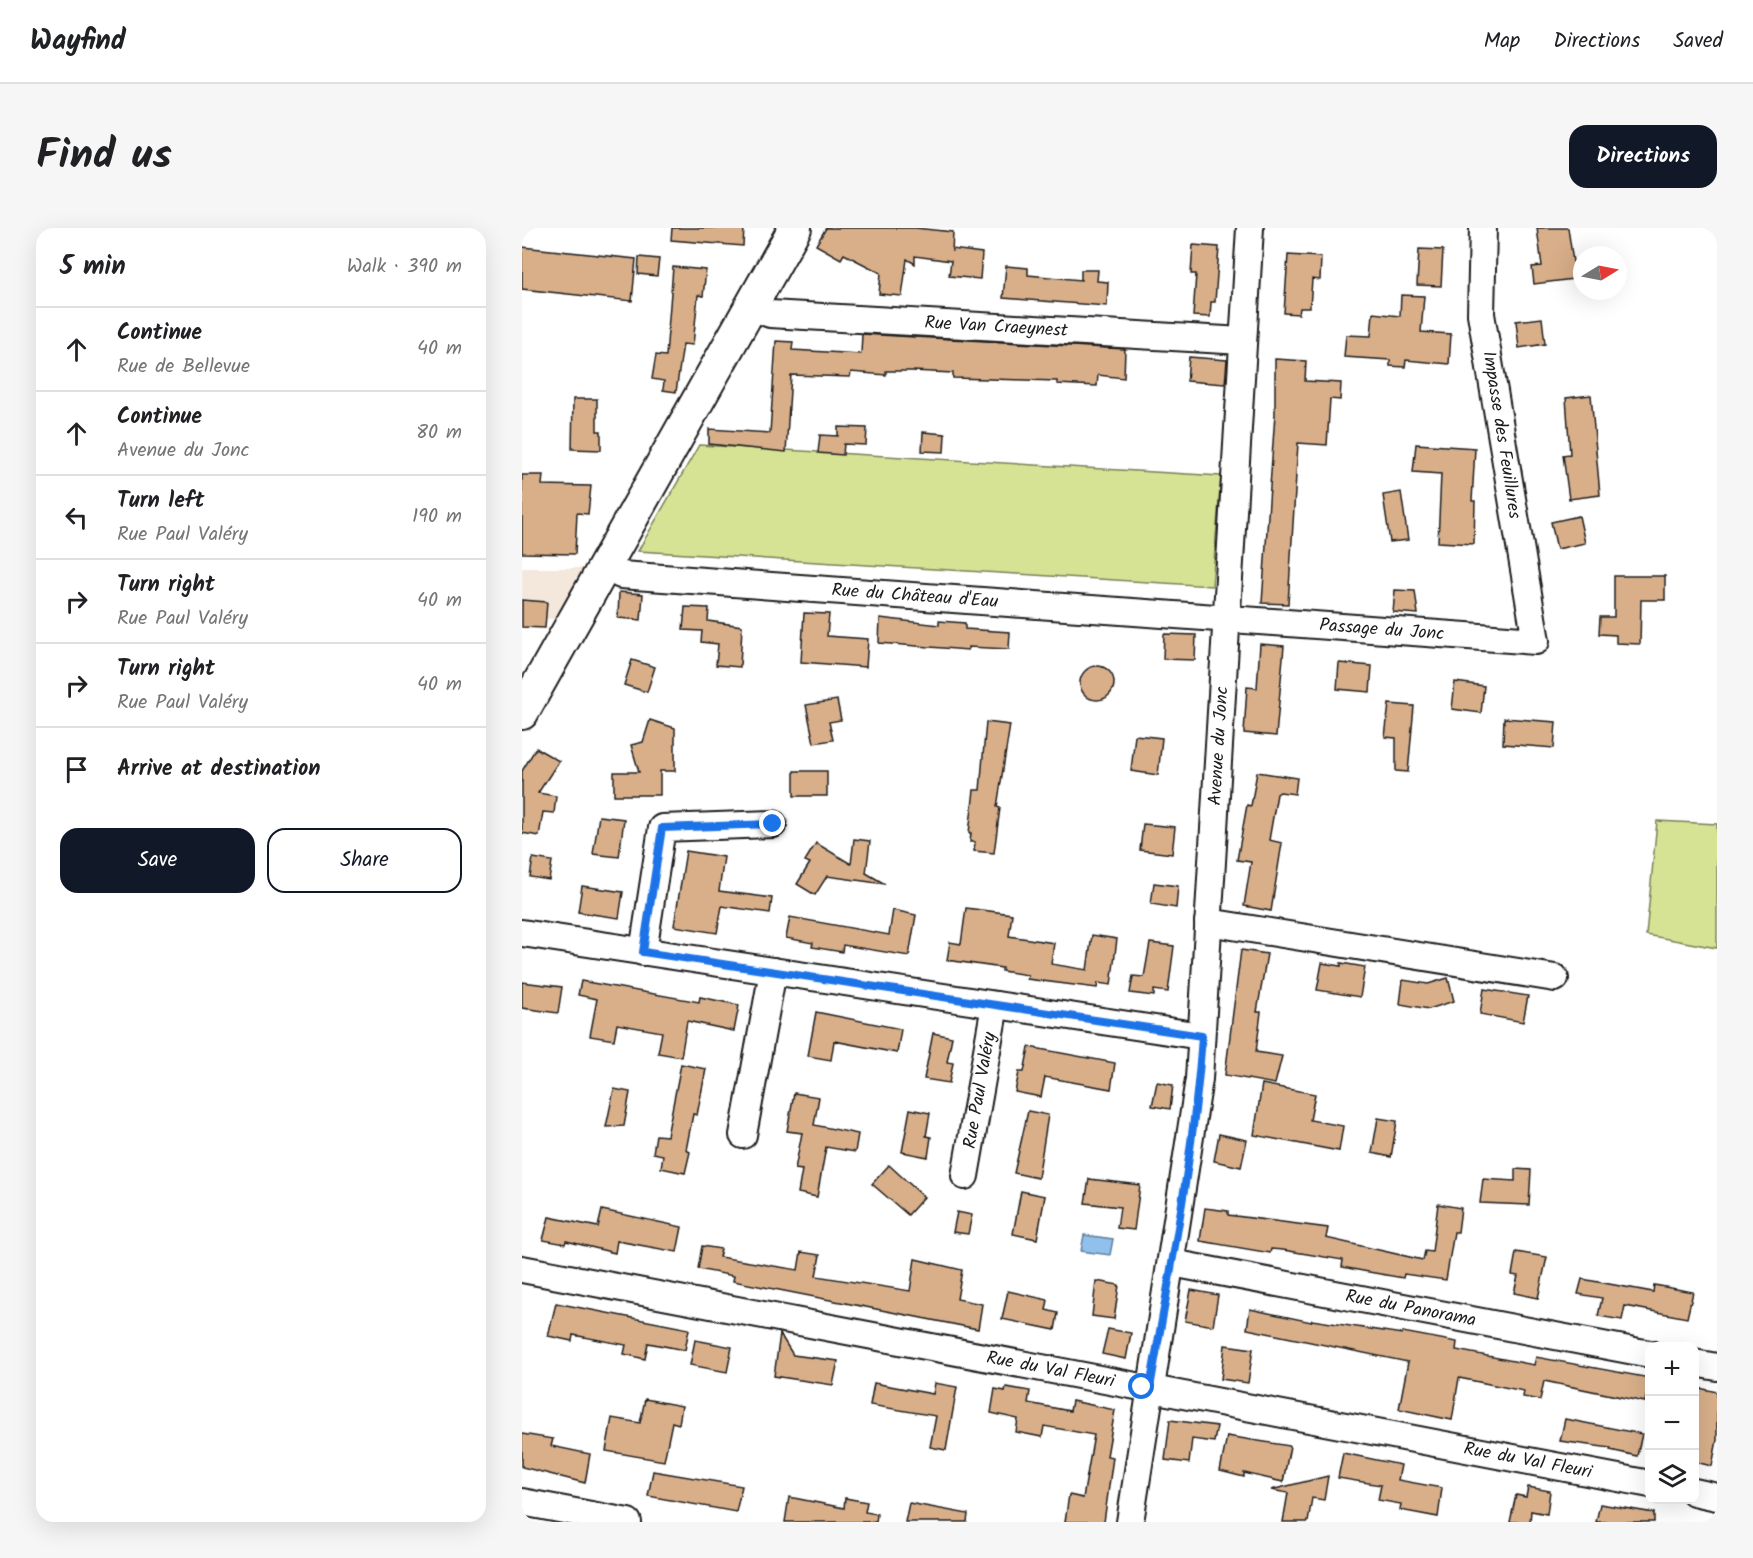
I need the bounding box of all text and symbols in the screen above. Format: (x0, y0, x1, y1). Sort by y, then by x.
text: Wayfind (30, 19, 126, 64)
text: Map (1484, 25, 1520, 58)
text: Directions (1553, 25, 1640, 58)
text: Saved (1673, 25, 1723, 58)
text: Find us (36, 123, 172, 190)
button: Directions (1569, 125, 1717, 188)
text: 5 min (60, 246, 126, 288)
north arrow (1573, 246, 1627, 300)
text: Walk · 390 m (347, 251, 462, 283)
street label: Rue Van Craeynest (924, 308, 1070, 346)
text: Continue (117, 316, 202, 351)
icon: ahead (60, 333, 93, 366)
text: 40 m (417, 333, 462, 365)
street label: Impasse des Feuillures (1473, 349, 1529, 521)
text: Rue de Bellevue (117, 351, 250, 383)
text: Continue (117, 400, 202, 435)
icon: ahead (60, 417, 93, 450)
text: 80 m (416, 417, 462, 449)
text: Avenue du Jonc (117, 435, 250, 467)
text: Turn left (117, 484, 204, 519)
icon: left (60, 501, 93, 534)
text: 190 m (412, 501, 462, 533)
text: Rue Paul Valéry (117, 519, 248, 551)
text: Turn right (117, 568, 215, 603)
street label: Rue du Château d'Eau (831, 576, 1000, 617)
icon: right (60, 585, 93, 618)
text: 40 m (417, 585, 462, 617)
text: Rue Paul Valéry (117, 603, 248, 635)
street label: Passage du Jonc (1318, 611, 1445, 649)
text: Turn right (117, 652, 215, 687)
icon: right (60, 669, 93, 702)
text: 40 m (417, 669, 462, 701)
street label: Avenue du Jonc (1201, 685, 1237, 806)
text: Rue Paul Valéry (117, 687, 248, 719)
text: Arrive at destination (117, 752, 320, 787)
icon: arrive (60, 753, 93, 786)
route end (759, 810, 785, 836)
button: Save (60, 828, 255, 893)
button: Share (267, 828, 462, 893)
street label: Rue Paul Valéry (956, 1029, 1005, 1151)
street label: Rue du Panorama (1343, 1282, 1479, 1335)
map controls (1645, 1342, 1699, 1504)
button: + (1645, 1342, 1699, 1396)
street label: Rue du Val Fleuri (984, 1343, 1118, 1396)
route start (1128, 1373, 1154, 1399)
button: − (1645, 1396, 1699, 1450)
street label: Rue du Val Fleuri (1461, 1434, 1595, 1487)
button: layers (1645, 1450, 1699, 1504)

